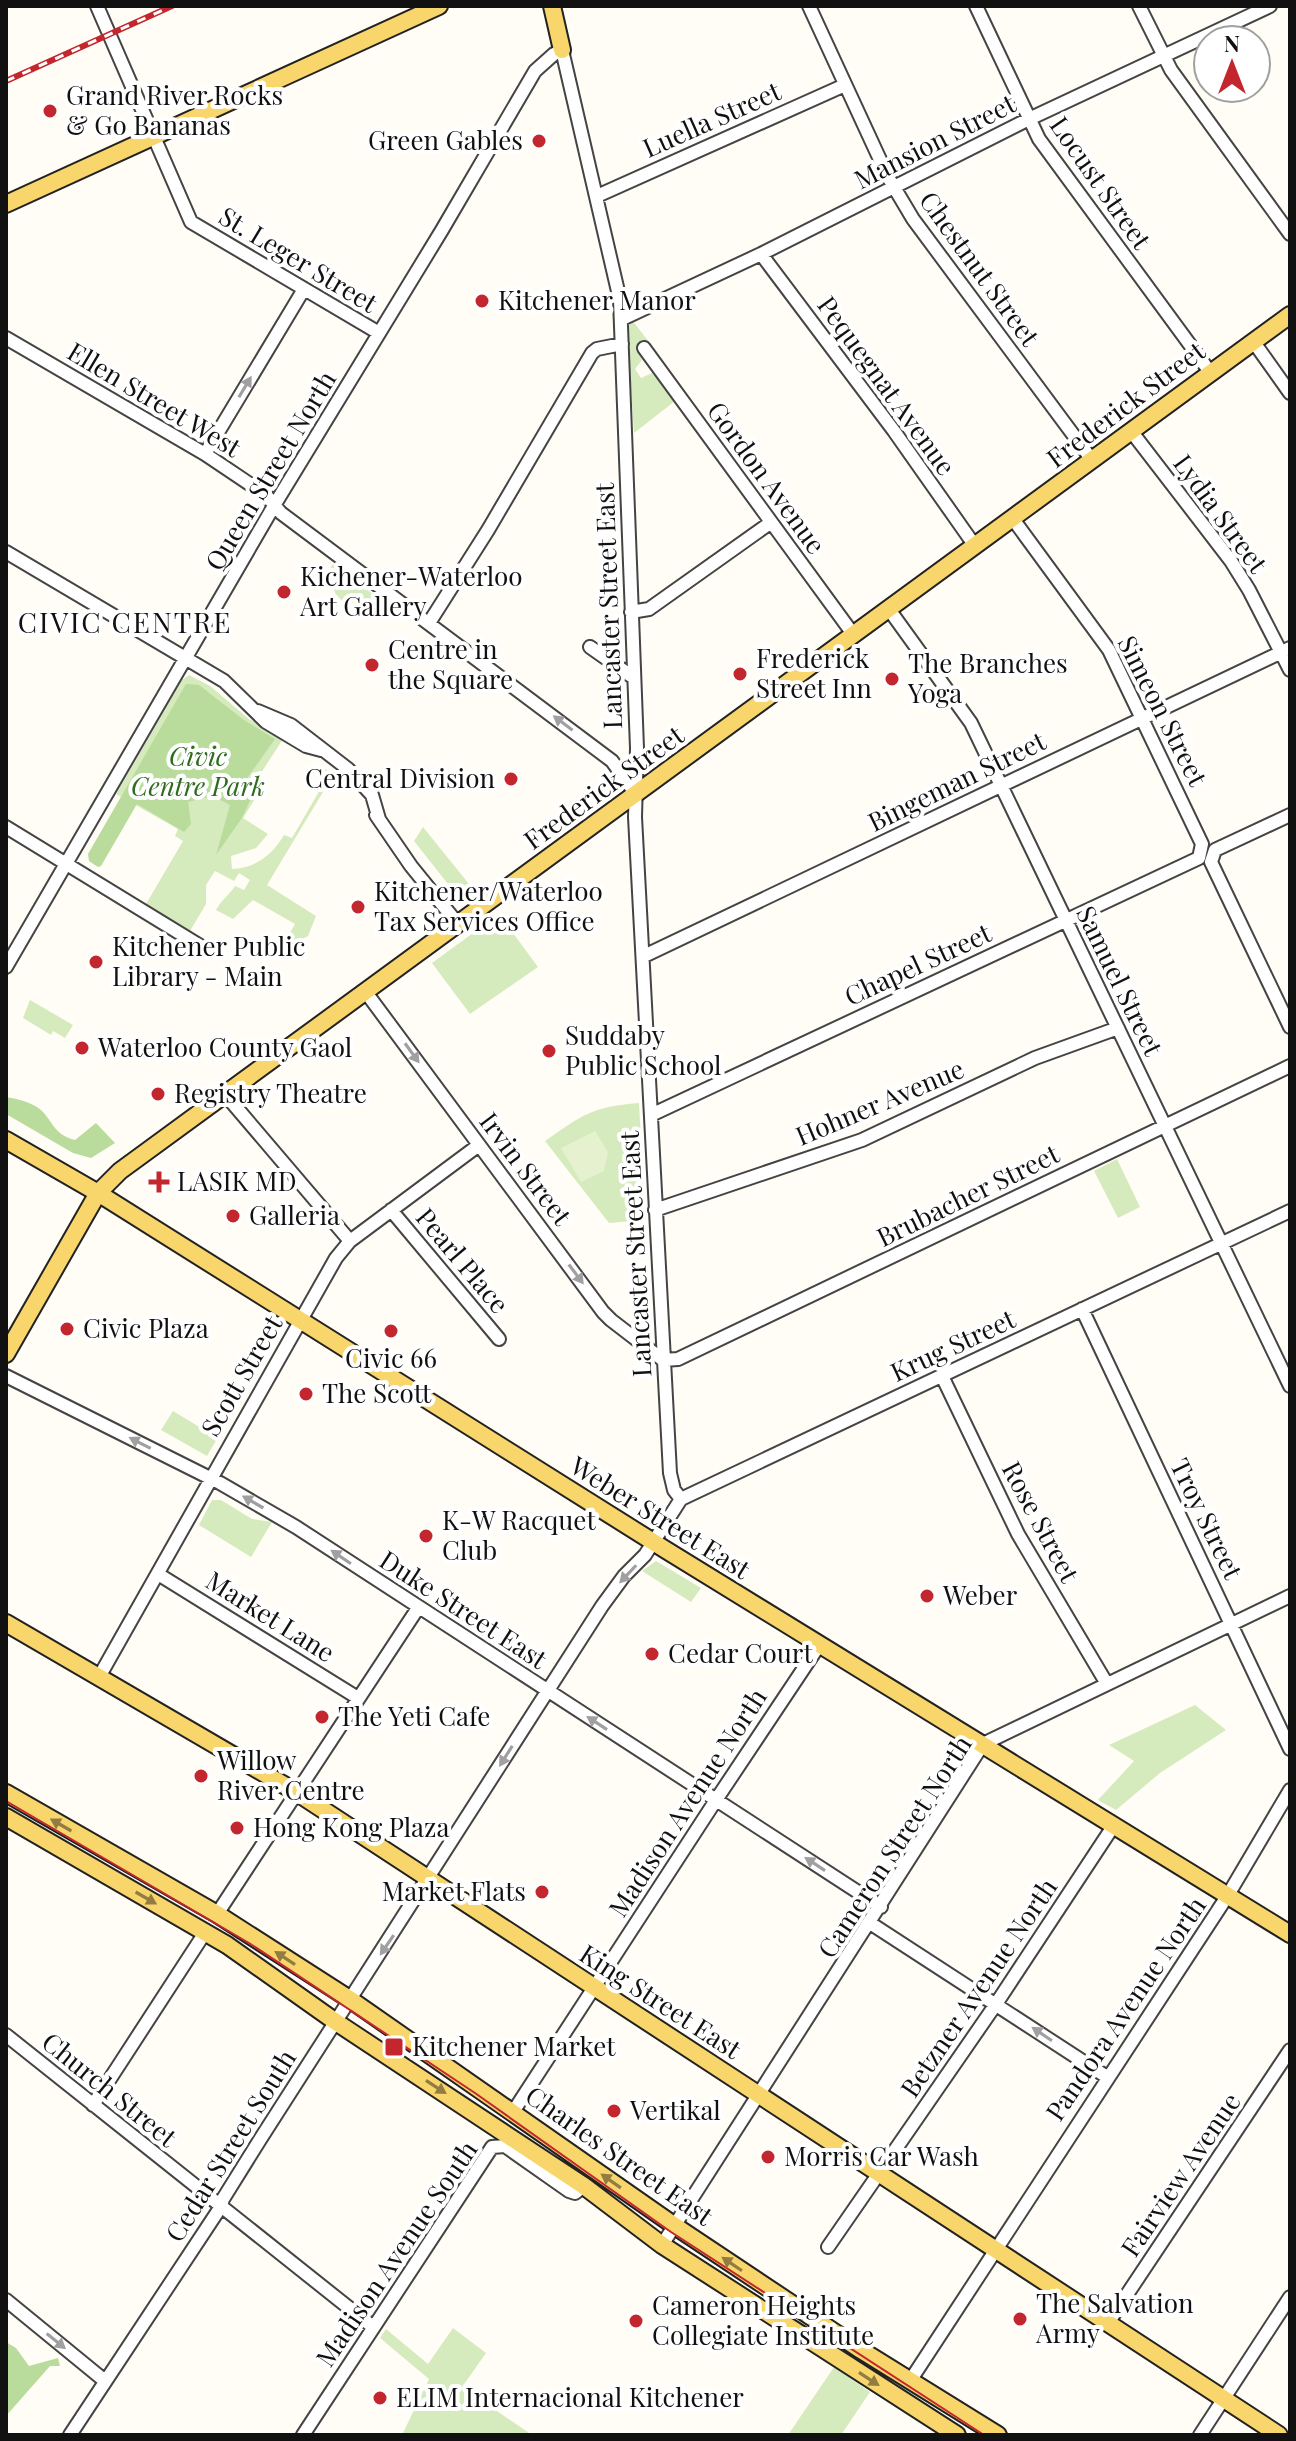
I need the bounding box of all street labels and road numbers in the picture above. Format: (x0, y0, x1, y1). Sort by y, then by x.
street label: Luella Street (637, 72, 787, 165)
street label: Mansion Street (848, 85, 1022, 196)
street label: Locust Street (1043, 109, 1160, 256)
street label: Chestnut Street (912, 184, 1049, 353)
street label: St. Leger Street (213, 198, 385, 320)
street label: Pequegnat Avenue (810, 289, 964, 482)
street label: Frederick Street (1039, 332, 1212, 475)
street label: Ellen Street West (62, 333, 249, 465)
street label: Queen Street North (196, 364, 343, 576)
street label: Gordon Avenue (700, 394, 834, 560)
street label: Lydia Street (1166, 447, 1276, 580)
street label: Lancaster Street East (586, 482, 629, 730)
street label: Simeon Street (1111, 629, 1217, 792)
street label: Frederick Street (516, 717, 691, 857)
street label: Bingeman Street (862, 722, 1052, 839)
street label: Samuel Street (1069, 900, 1172, 1062)
street label: Chapel Street (838, 914, 997, 1013)
street label: Hohner Avenue (790, 1050, 969, 1153)
street label: Irvin Street (472, 1105, 581, 1232)
street label: Lancaster Street East (611, 1129, 658, 1378)
street label: Brubacher Street (870, 1135, 1065, 1254)
street label: Pearl Place (409, 1200, 517, 1320)
street label: Krug Street (884, 1300, 1021, 1389)
street label: Scott Street (192, 1308, 290, 1442)
street label: Weber Street East (563, 1447, 758, 1586)
street label: Troy Street (1163, 1452, 1252, 1585)
street label: Rose Street (995, 1455, 1088, 1589)
street label: Duke Street East (374, 1542, 555, 1676)
street label: Market Lane (200, 1562, 342, 1669)
street label: Madison Avenue North (600, 1681, 774, 1923)
street label: Cameron Street North (809, 1728, 979, 1964)
street label: Betzner Avenue North (891, 1871, 1064, 2103)
street label: Pandora Avenue North (1037, 1889, 1213, 2127)
street label: King Street East (573, 1936, 749, 2066)
street label: Church Street (35, 2024, 185, 2154)
street label: Cedar Street South (157, 2043, 303, 2248)
street label: Charles Street East (519, 2077, 721, 2233)
street label: Fairview Avenue (1112, 2085, 1248, 2263)
street label: Madison Avenue South (307, 2133, 484, 2373)

